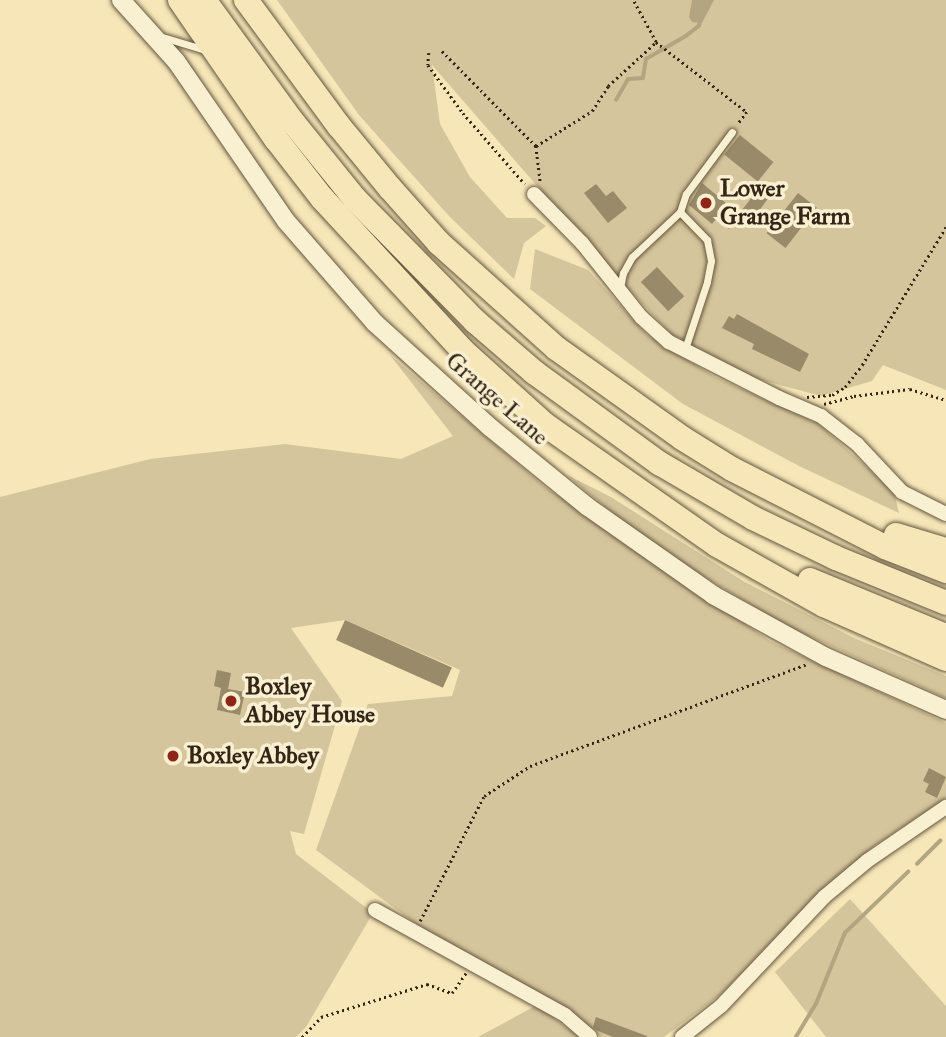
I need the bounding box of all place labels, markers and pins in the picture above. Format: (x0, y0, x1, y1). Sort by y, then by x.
place label: Lower Grange Farm (720, 175, 850, 231)
marker: Lower Grange Farm (698, 195, 714, 211)
place label: Boxley Abbey House (245, 673, 375, 729)
marker: Boxley Abbey House (223, 693, 239, 709)
place label: Boxley Abbey (187, 742, 319, 770)
marker: Boxley Abbey (165, 748, 181, 764)

